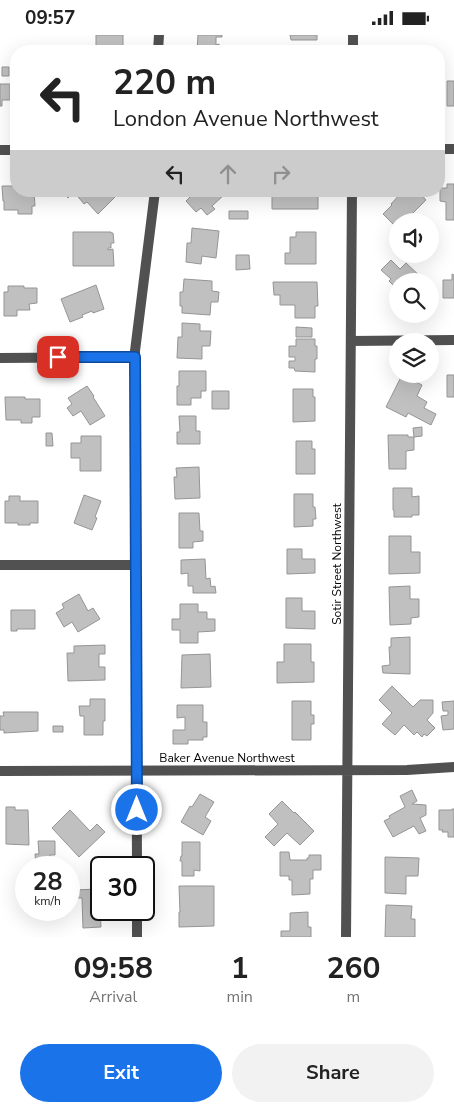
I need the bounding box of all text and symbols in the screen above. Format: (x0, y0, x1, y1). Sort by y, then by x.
text: 09:57 (25, 5, 75, 31)
text: 220 m (113, 59, 216, 106)
icon: left (30, 65, 95, 130)
text: London Avenue Northwest (113, 104, 379, 134)
icon: left (161, 160, 189, 188)
icon: ahead (214, 160, 242, 188)
icon: right (267, 160, 295, 188)
map controls (389, 213, 439, 383)
button: sound (389, 213, 439, 263)
button: search (389, 273, 439, 323)
button: layers (389, 333, 439, 383)
pin (37, 336, 79, 378)
icon: arrive (44, 343, 72, 371)
street label: Sotir Street Northwest (329, 502, 345, 625)
street label: Baker Avenue Northwest (159, 750, 296, 766)
position arrow (110, 783, 162, 835)
speed limit sign: 30 (90, 856, 155, 921)
text: 28 (32, 865, 63, 899)
text: km/h (34, 893, 61, 909)
text: 09:58 (74, 948, 153, 989)
text: 1 (231, 948, 249, 989)
text: 260 (326, 948, 380, 989)
text: Arrival (89, 986, 137, 1008)
text: min (226, 986, 253, 1008)
text: m (347, 986, 360, 1008)
button: Exit (20, 1044, 222, 1102)
button: Share (232, 1044, 434, 1102)

